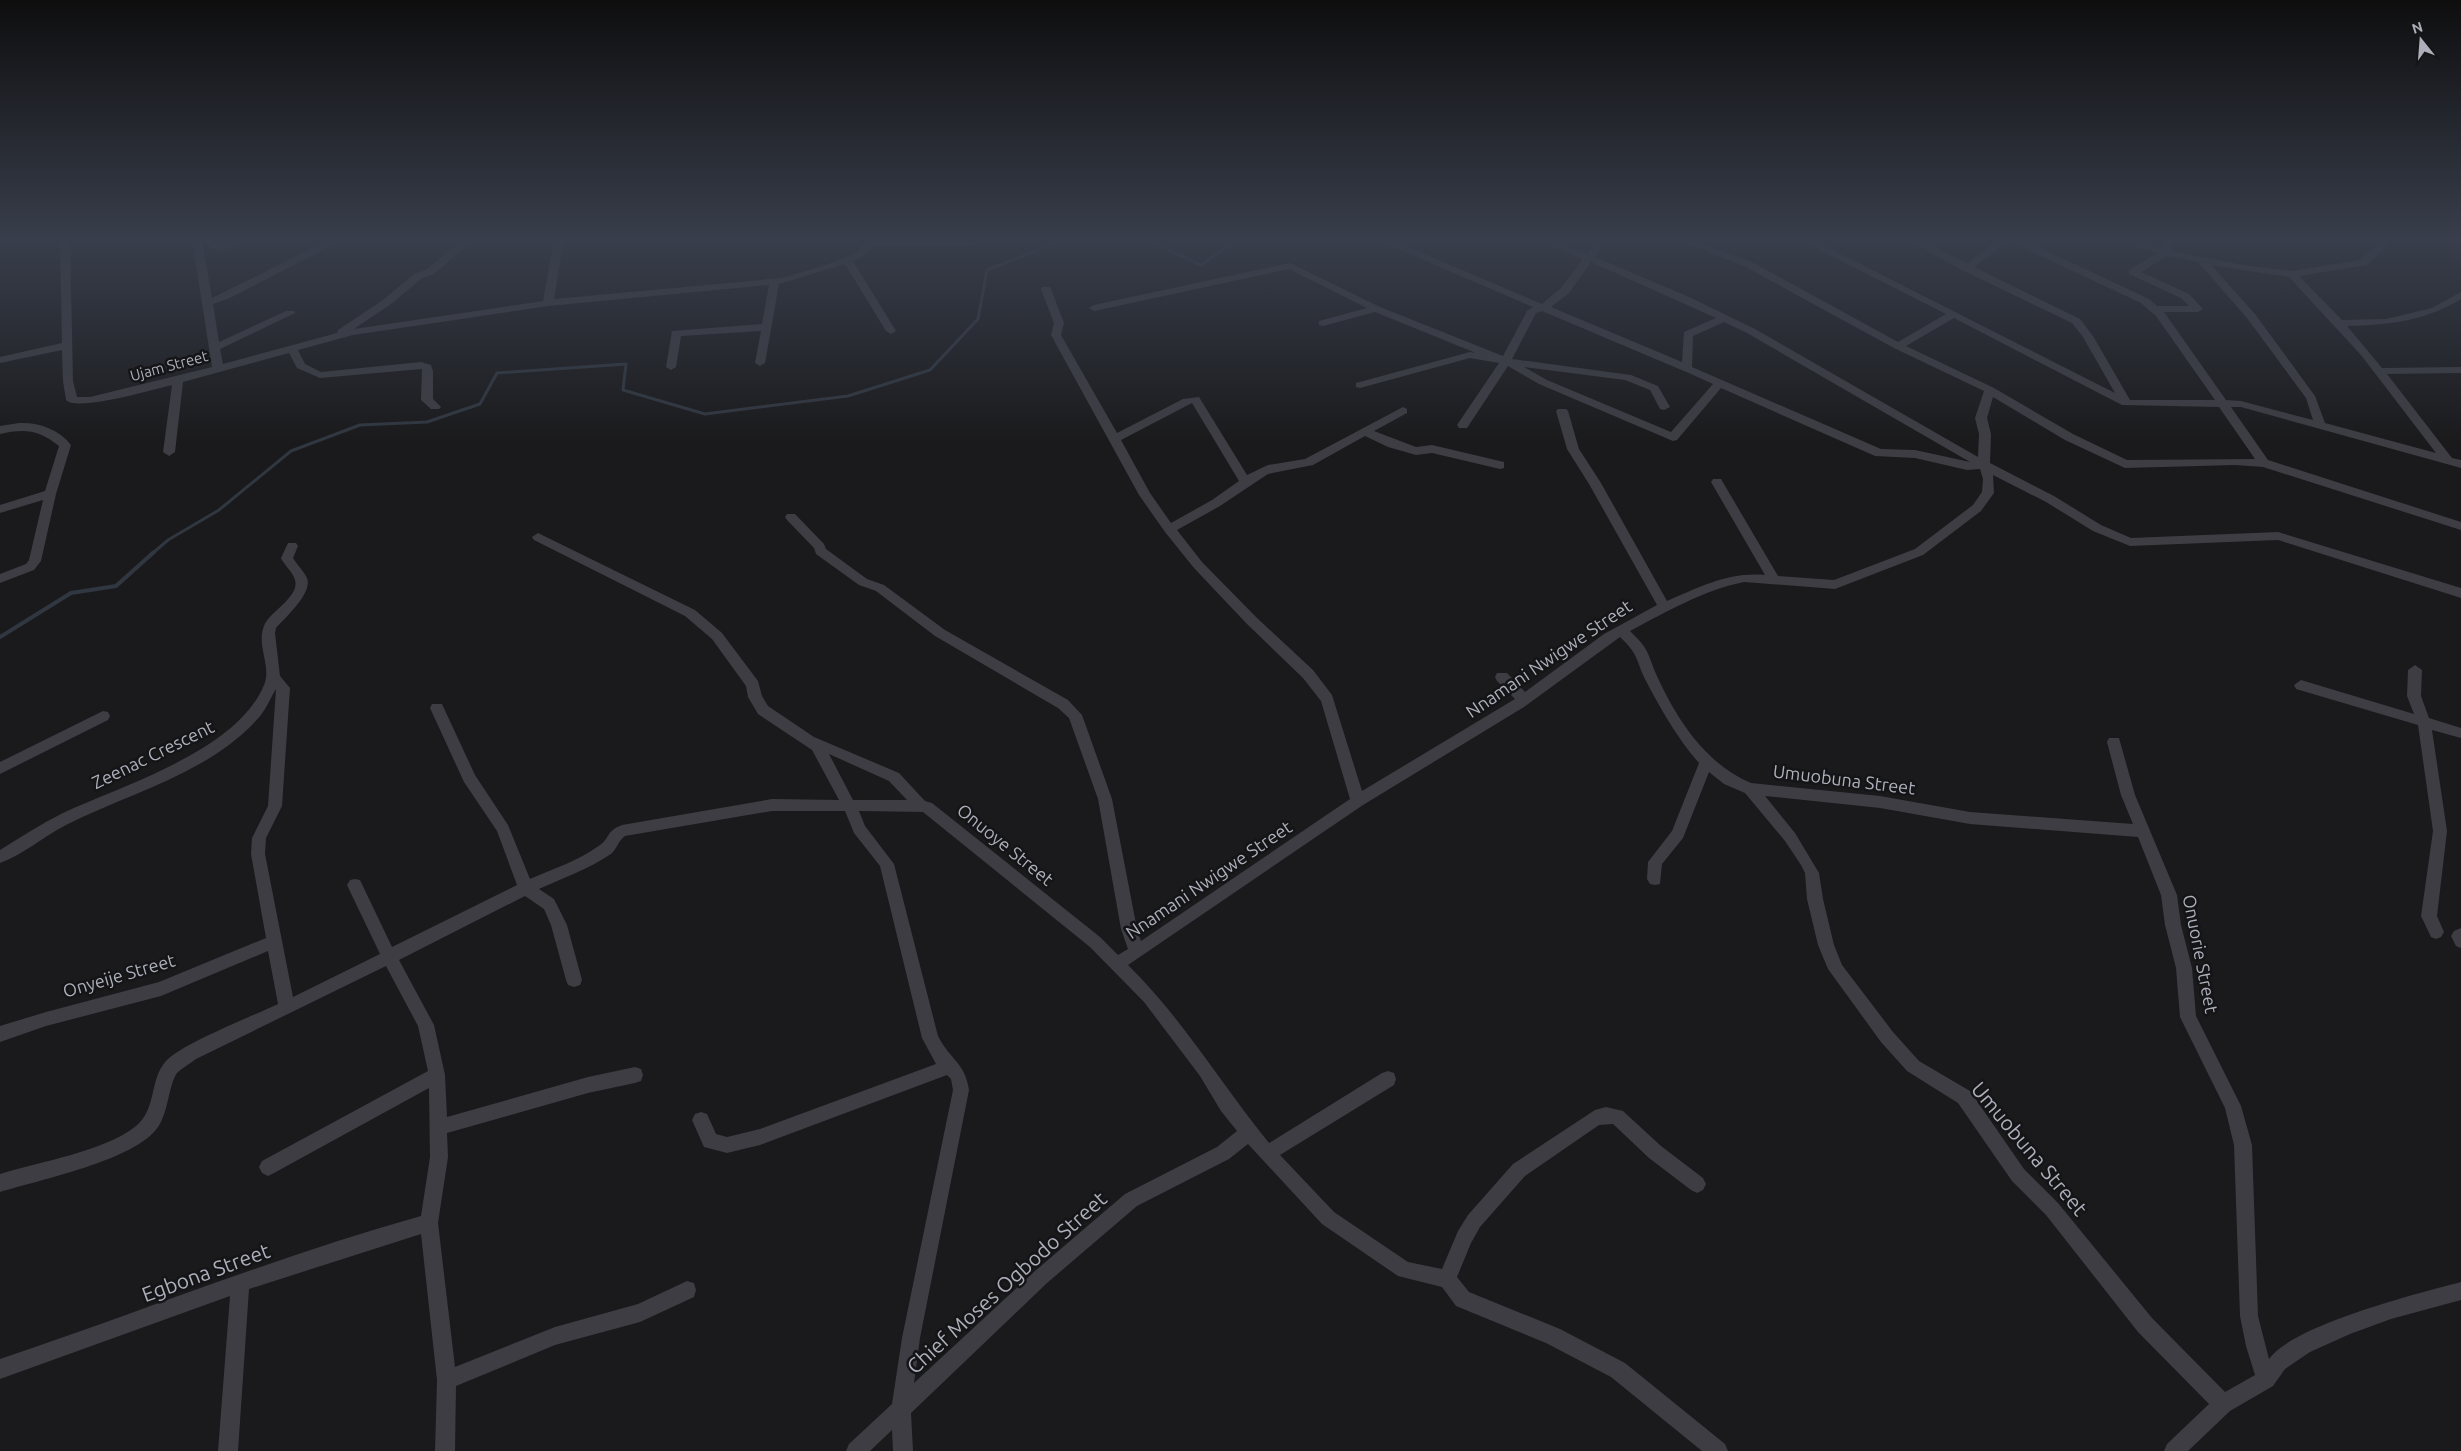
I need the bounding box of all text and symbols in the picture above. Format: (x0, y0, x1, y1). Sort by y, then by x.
north arrow (2396, 15, 2446, 65)
text: N (2410, 18, 2425, 37)
street label: Ujam Street (128, 347, 210, 384)
street label: Nnamani Nwigwe Street (1462, 595, 1635, 721)
street label: Zeenac Crescent (88, 716, 217, 792)
street label: Umuobuna Street (1772, 760, 1916, 798)
street label: Onuoye Street (953, 799, 1058, 889)
street label: Nnamani Nwigwe Street (1122, 816, 1295, 942)
street label: Onuorie Street (2180, 893, 2222, 1015)
street label: Onyeije Street (60, 949, 177, 1001)
street label: Umuobuna Street (1967, 1077, 2093, 1220)
street label: Chief Moses Ogbodo Street (902, 1186, 1111, 1378)
street label: Egbona Street (138, 1238, 273, 1306)

